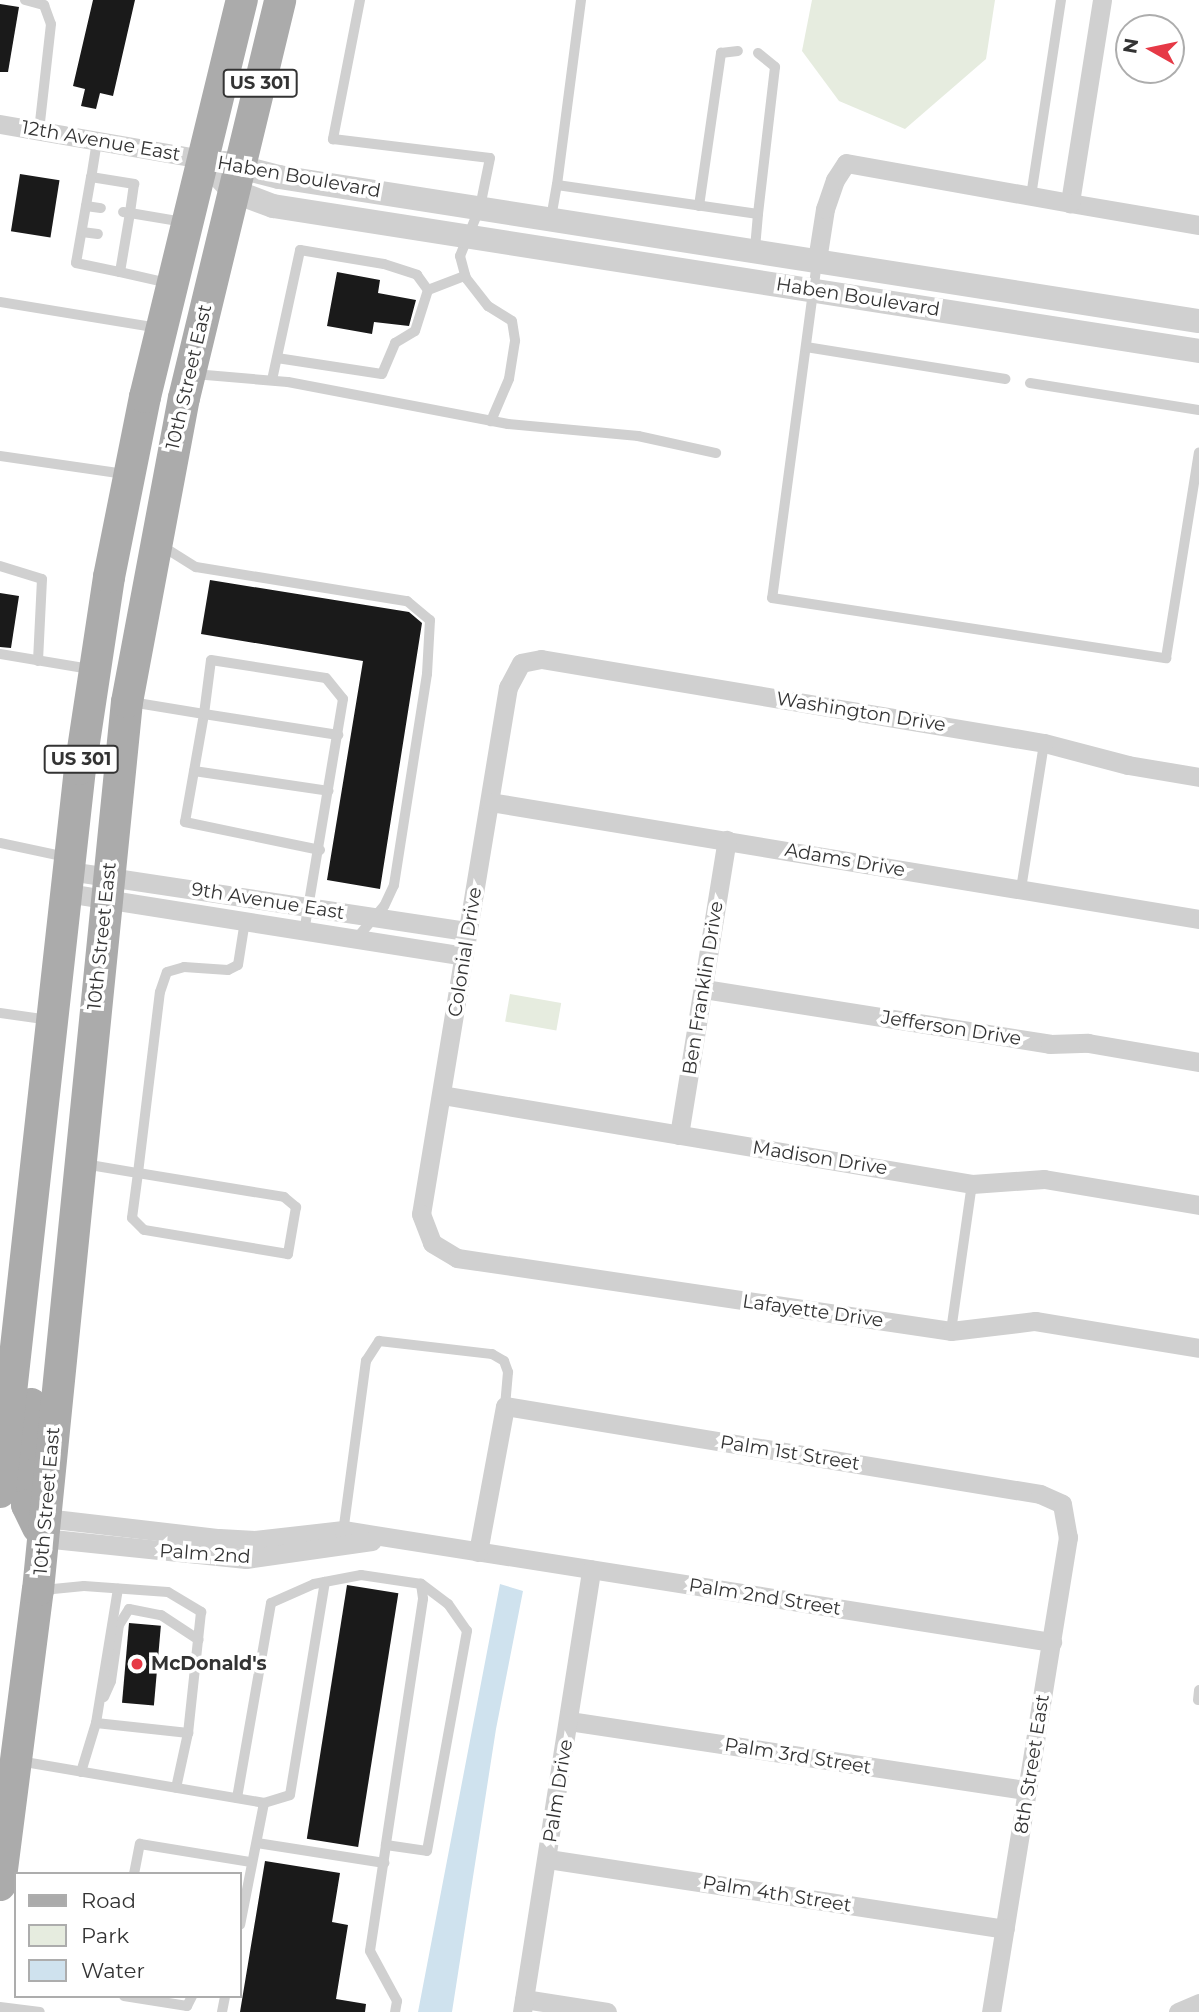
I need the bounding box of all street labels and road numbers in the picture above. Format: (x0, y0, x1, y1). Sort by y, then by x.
road number: US 301 (222, 68, 298, 98)
street label: 12th Avenue East (20, 116, 182, 166)
street label: Haben Boulevard (215, 151, 383, 203)
street label: Haben Boulevard (774, 273, 942, 321)
street label: 10th Street East (161, 302, 217, 452)
street label: Washington Drive (775, 687, 947, 737)
road number: US 301 (42, 744, 119, 774)
street label: Adams Drive (783, 838, 907, 882)
street label: 10th Street East (83, 861, 121, 1011)
street label: 9th Avenue East (190, 878, 346, 924)
street label: Colonial Drive (443, 886, 487, 1018)
street label: Ben Franklin Drive (678, 900, 728, 1076)
street label: Jefferson Drive (879, 1006, 1023, 1050)
street label: Madison Drive (751, 1136, 889, 1180)
street label: Lafayette Drive (741, 1290, 885, 1332)
street label: 10th Street East (29, 1426, 65, 1576)
street label: Palm 1st Street (719, 1431, 861, 1475)
street label: Palm 2nd (159, 1539, 251, 1569)
street label: Palm 2nd Street (687, 1574, 843, 1620)
street label: 8th Street East (1010, 1693, 1054, 1835)
street label: Palm 3rd Street (723, 1733, 873, 1779)
street label: Palm Drive (539, 1738, 577, 1844)
street label: Palm 4th Street (701, 1871, 853, 1917)

